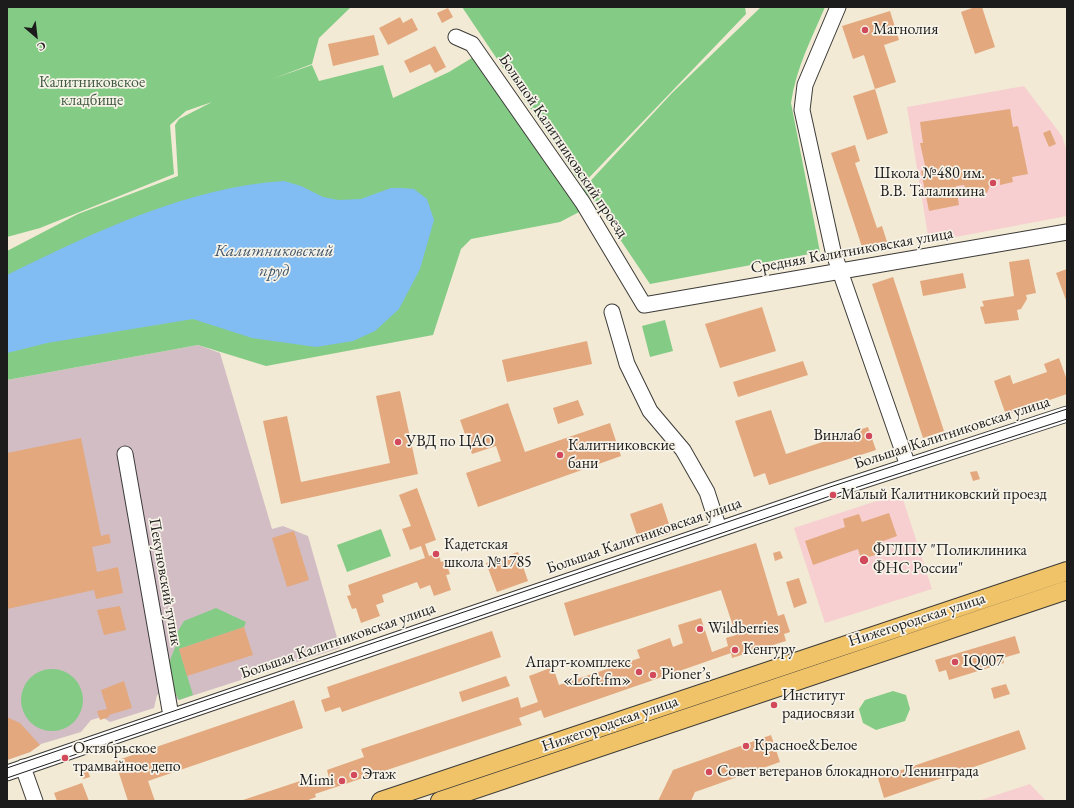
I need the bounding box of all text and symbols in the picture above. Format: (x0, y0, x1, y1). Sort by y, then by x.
north arrow (16, 16, 56, 56)
place label: Магнолия (873, 20, 938, 40)
marker: Магнолия (860, 25, 870, 35)
text: С (35, 39, 48, 55)
street label: Большой Калитниковский проезд (494, 50, 632, 242)
park label: Калитниковское кладбище (39, 73, 145, 111)
place label: Школа №480 им. В.В. Талалихина (874, 164, 985, 202)
marker: Школа №480 им. В.В. Талалихина (988, 178, 998, 188)
street label: Средняя Калитниковская улица (749, 224, 955, 278)
water label: Калитниковский пруд (215, 241, 333, 281)
street label: Большая Калитниковская улица (852, 392, 1052, 474)
place label: Винлаб (813, 426, 861, 446)
marker: Винлаб (864, 431, 874, 441)
place label: УВД по ЦАО (406, 432, 494, 452)
place label: Калитниковские бани (568, 436, 675, 474)
marker: УВД по ЦАО (393, 437, 403, 447)
marker: Калитниковские бани (555, 450, 565, 460)
place label: Малый Калитниковский проезд (841, 485, 1047, 505)
marker: Малый Калитниковский проезд (828, 490, 838, 500)
street label: Большая Калитниковская улица (544, 494, 744, 578)
street label: Пекуновский тупик (144, 517, 186, 647)
place label: Кадетская школа №1785 (444, 535, 532, 573)
place label: ФГЛПУ "Поликлиника ФНС России" (873, 541, 1027, 579)
marker: Кадетская школа №1785 (431, 549, 441, 559)
marker: ФГЛПУ "Поликлиника ФНС России" (858, 554, 870, 566)
street label: Нижегородская улица (846, 589, 988, 651)
street label: Большая Калитниковская улица (238, 599, 438, 683)
place label: Wildberries (708, 619, 779, 639)
marker: Wildberries (695, 624, 705, 634)
place label: Кенгуру (743, 640, 795, 660)
marker: Кенгуру (730, 645, 740, 655)
place label: IQ007 (963, 652, 1004, 672)
place label: Апарт-комплекс «Loft.fm» (525, 653, 631, 691)
marker: IQ007 (950, 657, 960, 667)
place label: Pioner’s (661, 665, 711, 685)
marker: Апарт-комплекс «Loft.fm» (634, 667, 644, 677)
marker: Pioner’s (648, 670, 658, 680)
place label: Институт радиосвязи (782, 686, 855, 724)
street label: Нижегородская улица (539, 692, 681, 756)
marker: Институт радиосвязи (769, 700, 779, 710)
place label: Красное&Белое (754, 736, 857, 756)
place label: Октябрьское трамвайное депо (73, 739, 181, 777)
marker: Красное&Белое (741, 741, 751, 751)
marker: Октябрьское трамвайное депо (60, 753, 70, 763)
place label: Совет ветеранов блокадного Ленинграда (717, 762, 979, 782)
place label: Этаж (362, 765, 396, 785)
marker: Совет ветеранов блокадного Ленинграда (704, 767, 714, 777)
marker: Этаж (349, 770, 359, 780)
place label: Mimi (299, 771, 334, 791)
marker: Mimi (337, 776, 347, 786)

